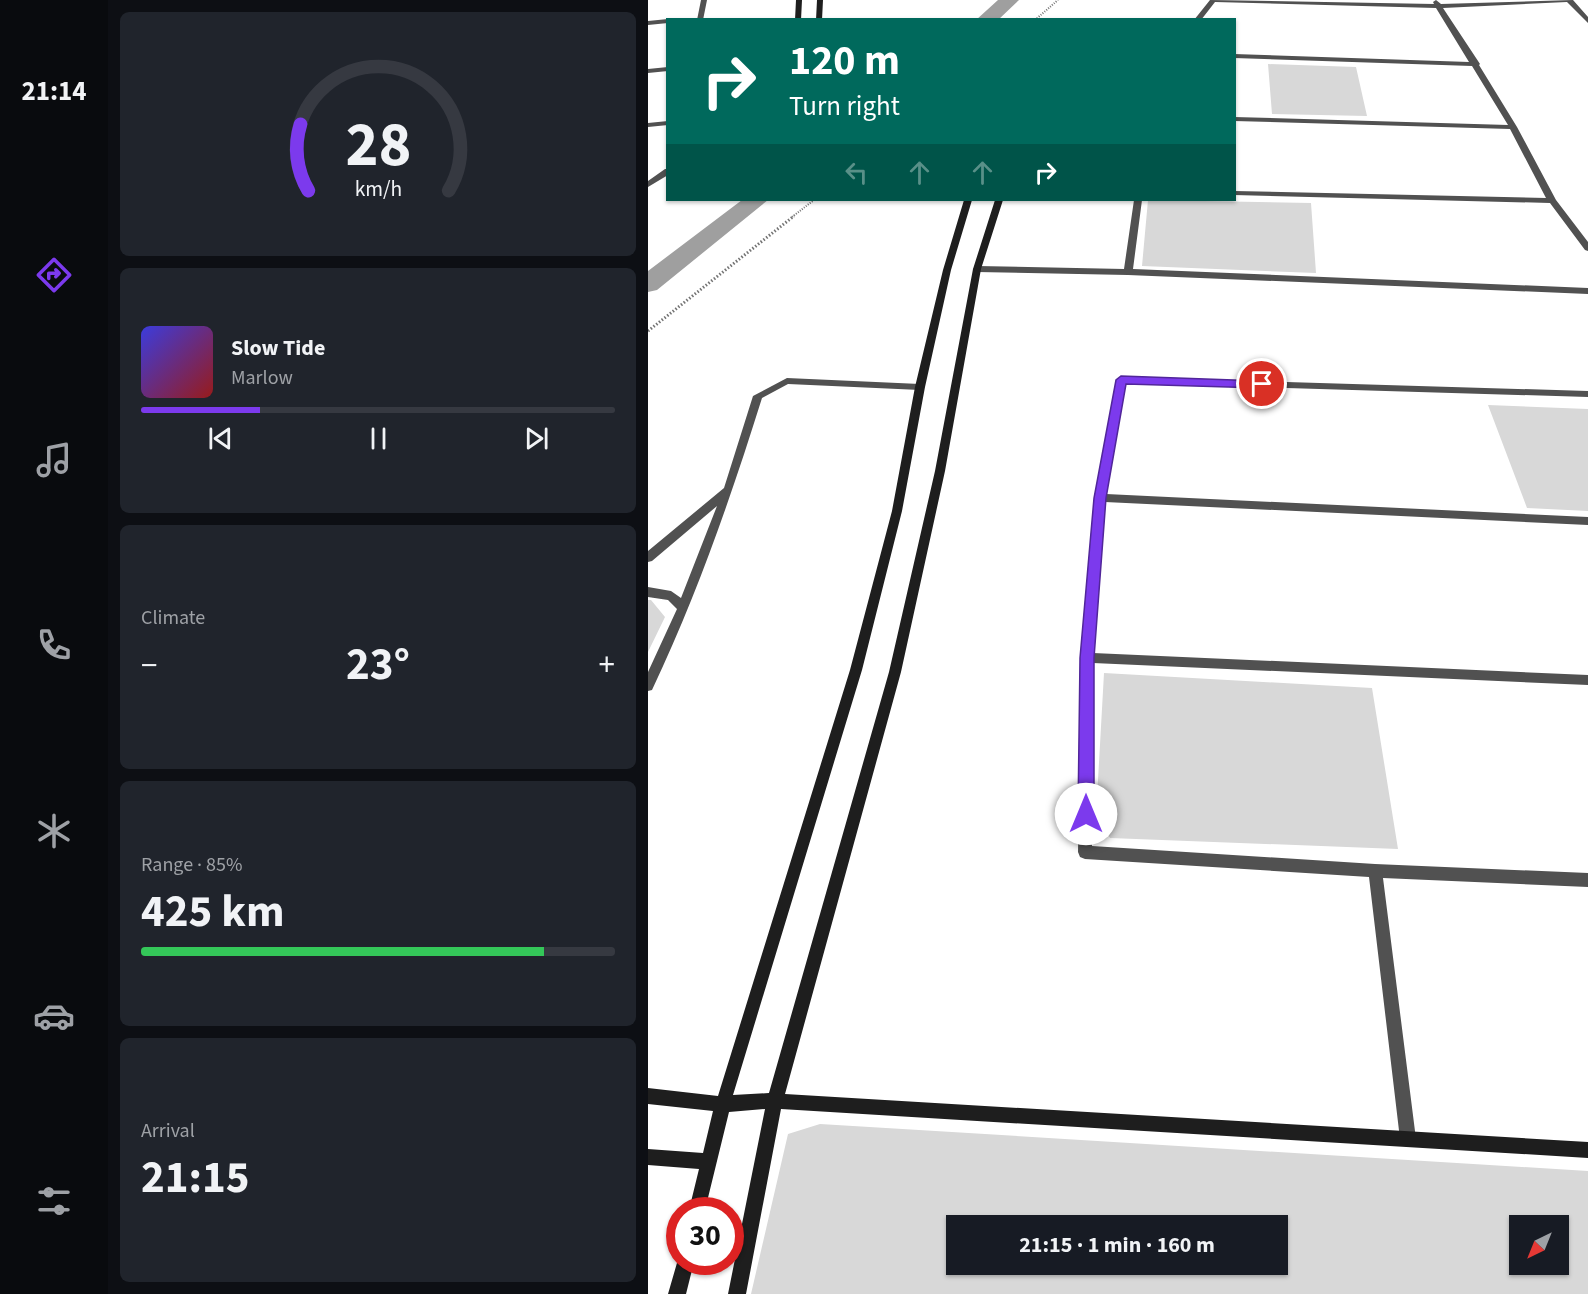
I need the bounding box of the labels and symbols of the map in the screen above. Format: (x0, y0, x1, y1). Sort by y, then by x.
pin (1236, 358, 1287, 409)
position arrow (1054, 782, 1118, 846)
speed limit sign: 30 (666, 1197, 744, 1275)
north arrow (1509, 1215, 1569, 1275)

